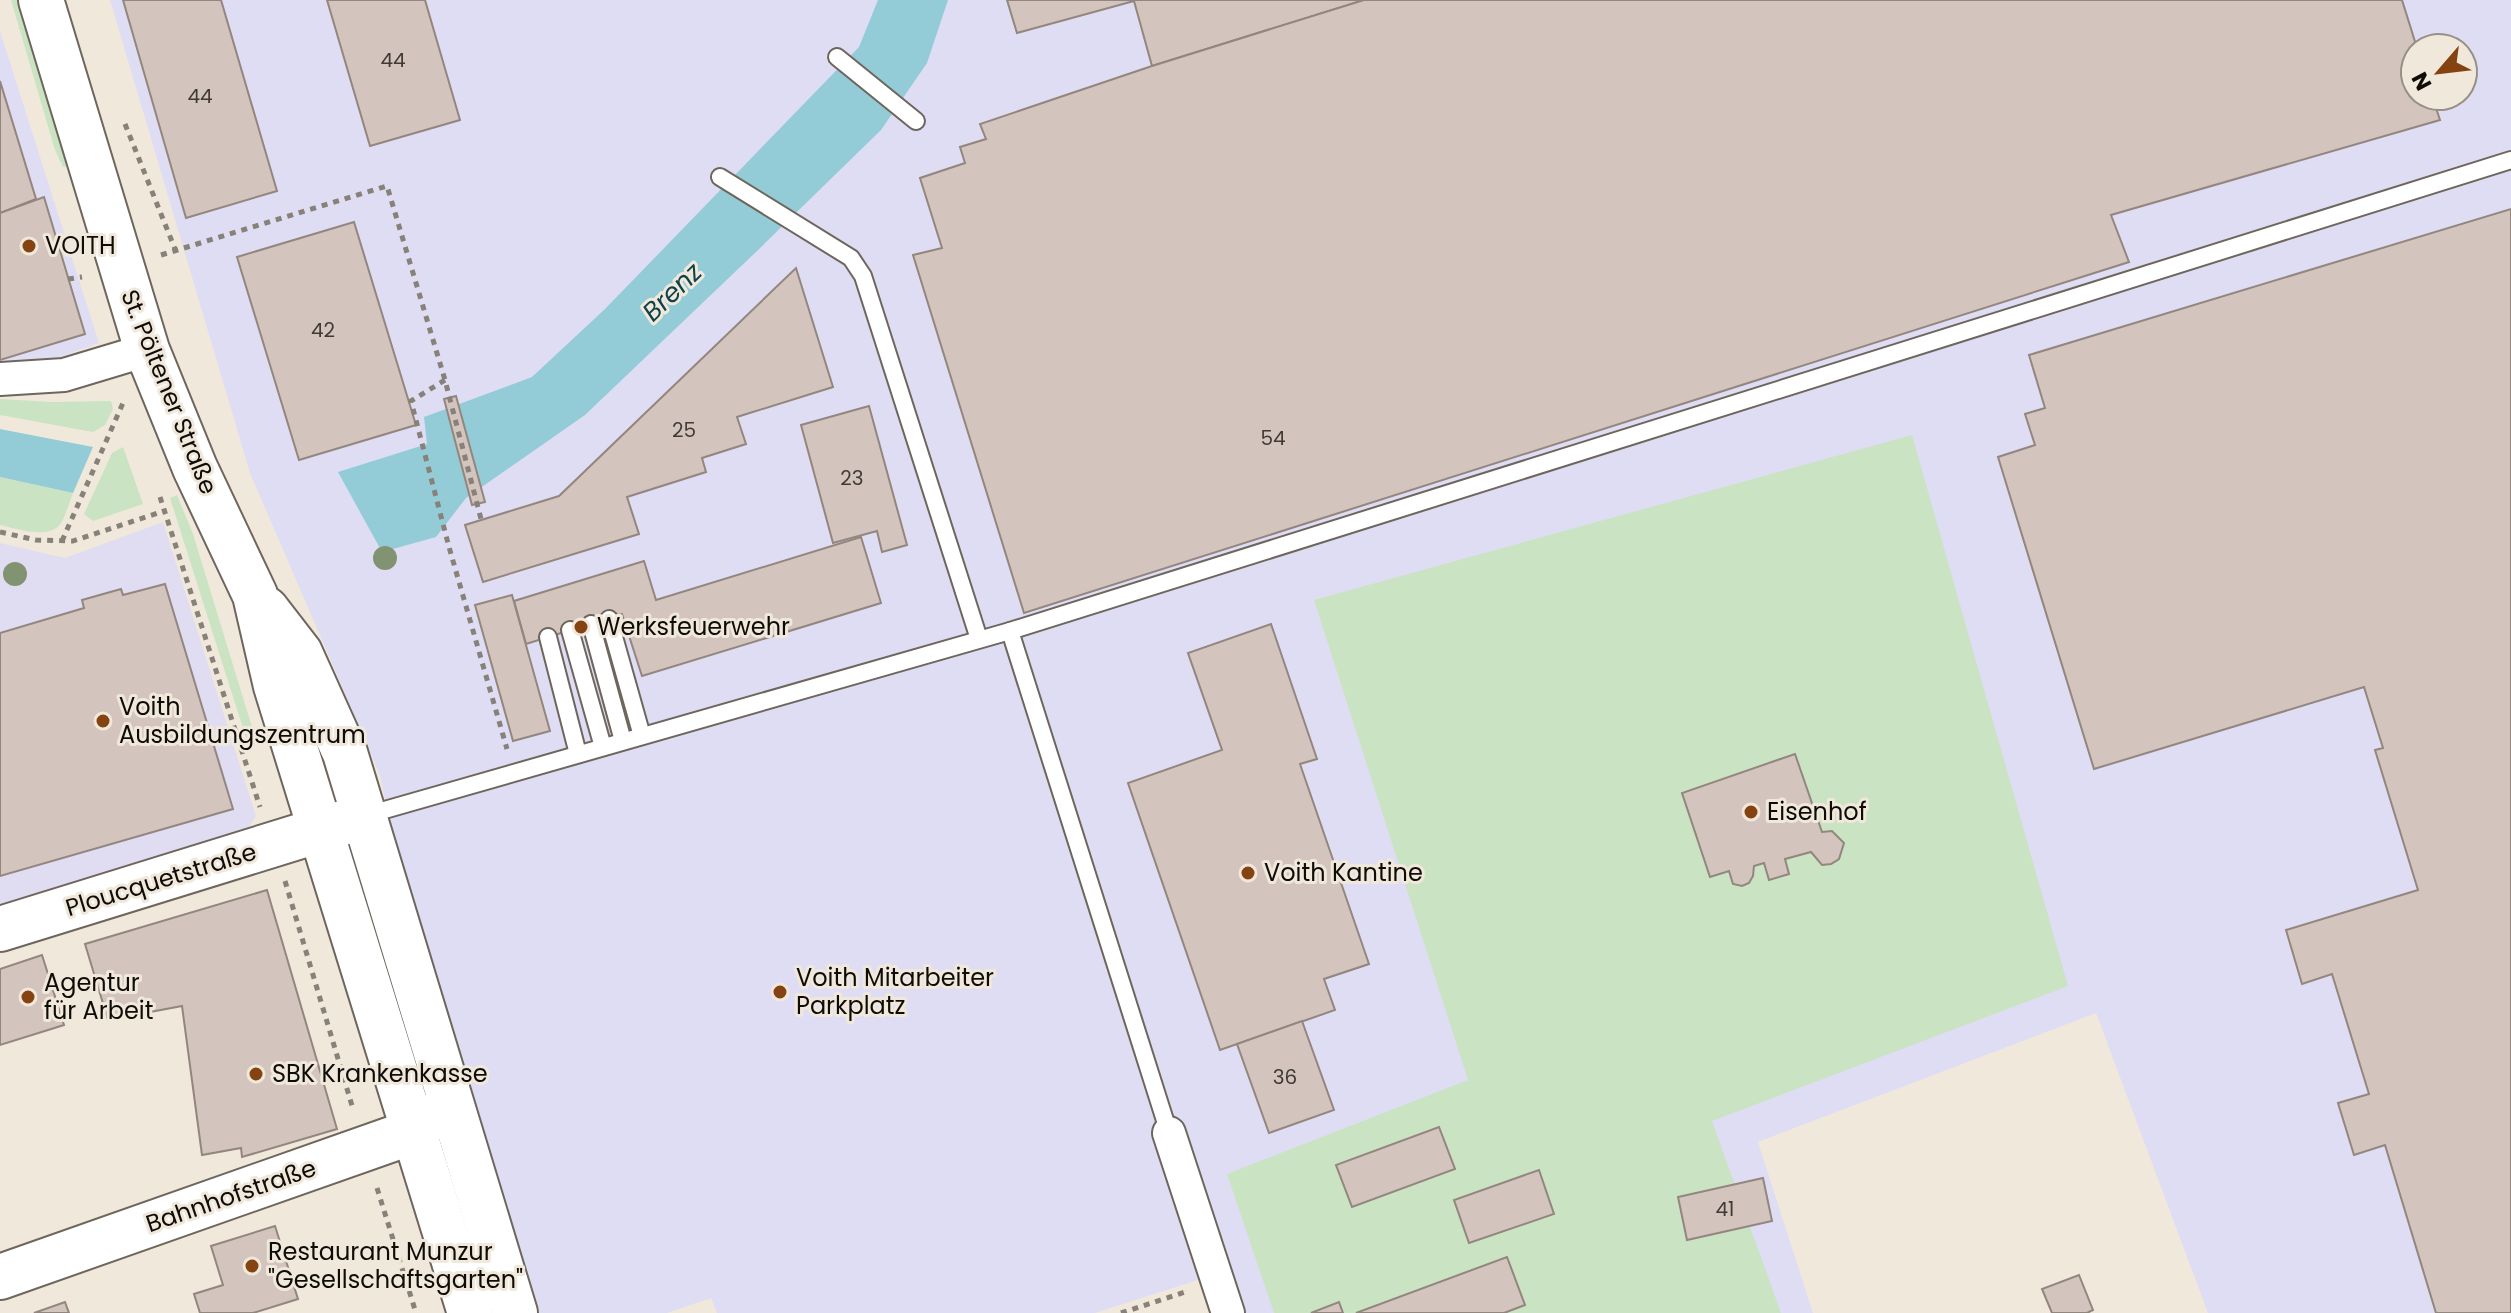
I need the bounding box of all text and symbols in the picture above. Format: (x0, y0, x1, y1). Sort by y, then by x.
north arrow (2399, 32, 2479, 112)
house number: 44 (380, 46, 406, 74)
text: N (2404, 67, 2439, 96)
house number: 44 (187, 82, 213, 110)
place label: VOITH (45, 229, 116, 262)
marker: VOITH (20, 237, 38, 255)
water label: Brenz (634, 255, 710, 329)
street label: St. Pöltener Straße (113, 285, 226, 499)
house number: 42 (311, 316, 335, 344)
house number: 25 (672, 416, 696, 444)
house number: 54 (1260, 424, 1286, 452)
house number: 23 (840, 464, 864, 492)
place label: Werksfeuerwehr (597, 610, 790, 643)
marker: Werksfeuerwehr (572, 618, 590, 636)
place label: Voith Ausbildungszentrum (119, 690, 366, 751)
marker: Voith Ausbildungszentrum (94, 712, 112, 730)
place label: Eisenhof (1767, 795, 1867, 828)
marker: Eisenhof (1742, 803, 1760, 821)
street label: Ploucquetstraße (61, 835, 260, 924)
place label: Voith Kantine (1264, 856, 1423, 889)
marker: Voith Kantine (1239, 864, 1257, 882)
place label: Voith Mitarbeiter Parkplatz (796, 961, 994, 1022)
place label: Agentur für Arbeit (44, 966, 154, 1027)
marker: Voith Mitarbeiter Parkplatz (771, 983, 789, 1001)
marker: Agentur für Arbeit (19, 988, 37, 1006)
place label: SBK Krankenkasse (272, 1057, 488, 1090)
house number: 36 (1273, 1063, 1297, 1091)
marker: SBK Krankenkasse (247, 1065, 265, 1083)
street label: Bahnhofstraße (141, 1151, 320, 1240)
house number: 41 (1716, 1195, 1734, 1223)
place label: Restaurant Munzur "Gesellschaftsgarten" (268, 1235, 523, 1296)
marker: Restaurant Munzur "Gesellschaftsgarten" (243, 1257, 261, 1275)

